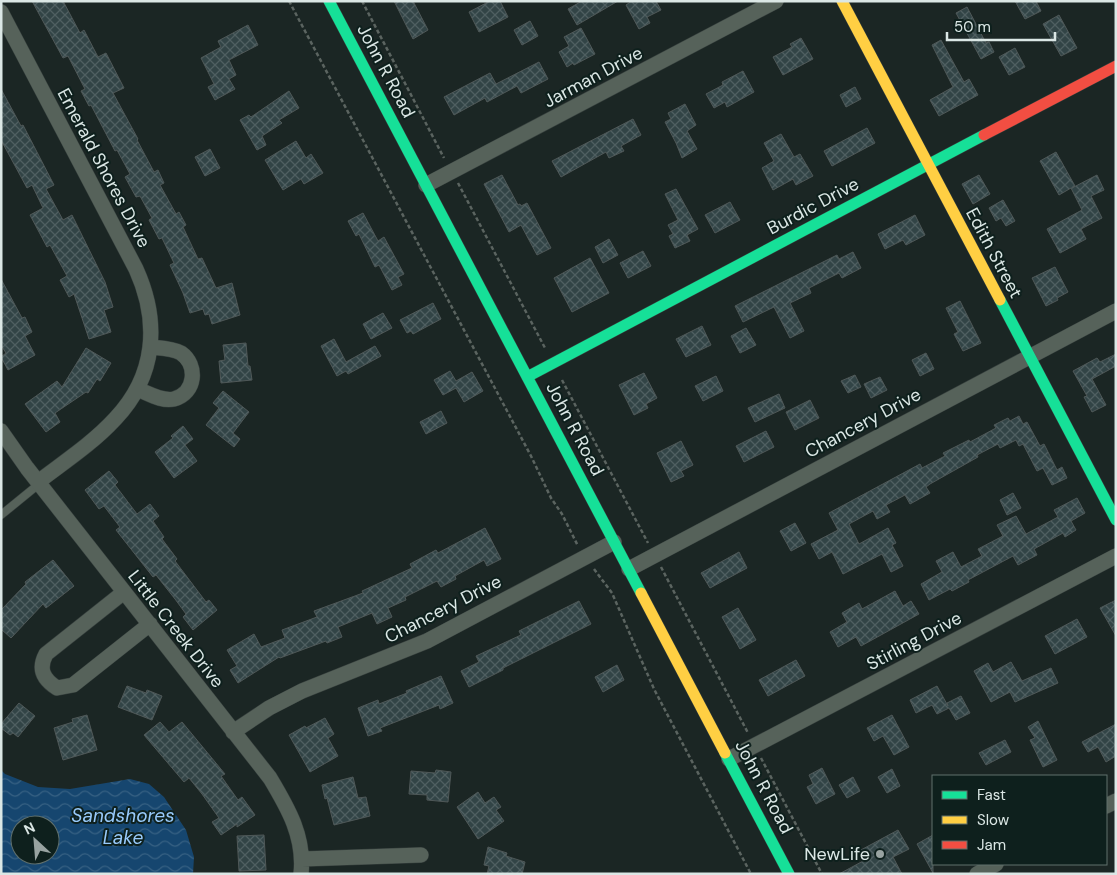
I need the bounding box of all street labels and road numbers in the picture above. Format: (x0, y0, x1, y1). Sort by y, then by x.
street label: John R Road (351, 20, 421, 122)
street label: Jarman Drive (539, 41, 647, 113)
street label: Emerald Shores Drive (52, 84, 156, 252)
street label: Burdic Drive (763, 172, 863, 240)
street label: Edith Street (960, 204, 1028, 302)
street label: John R Road (540, 378, 610, 480)
street label: Chancery Drive (801, 382, 925, 464)
street label: Little Creek Drive (122, 565, 230, 693)
street label: Chancery Drive (381, 569, 505, 649)
street label: Stirling Drive (862, 606, 966, 676)
street label: John R Road (729, 736, 799, 838)

